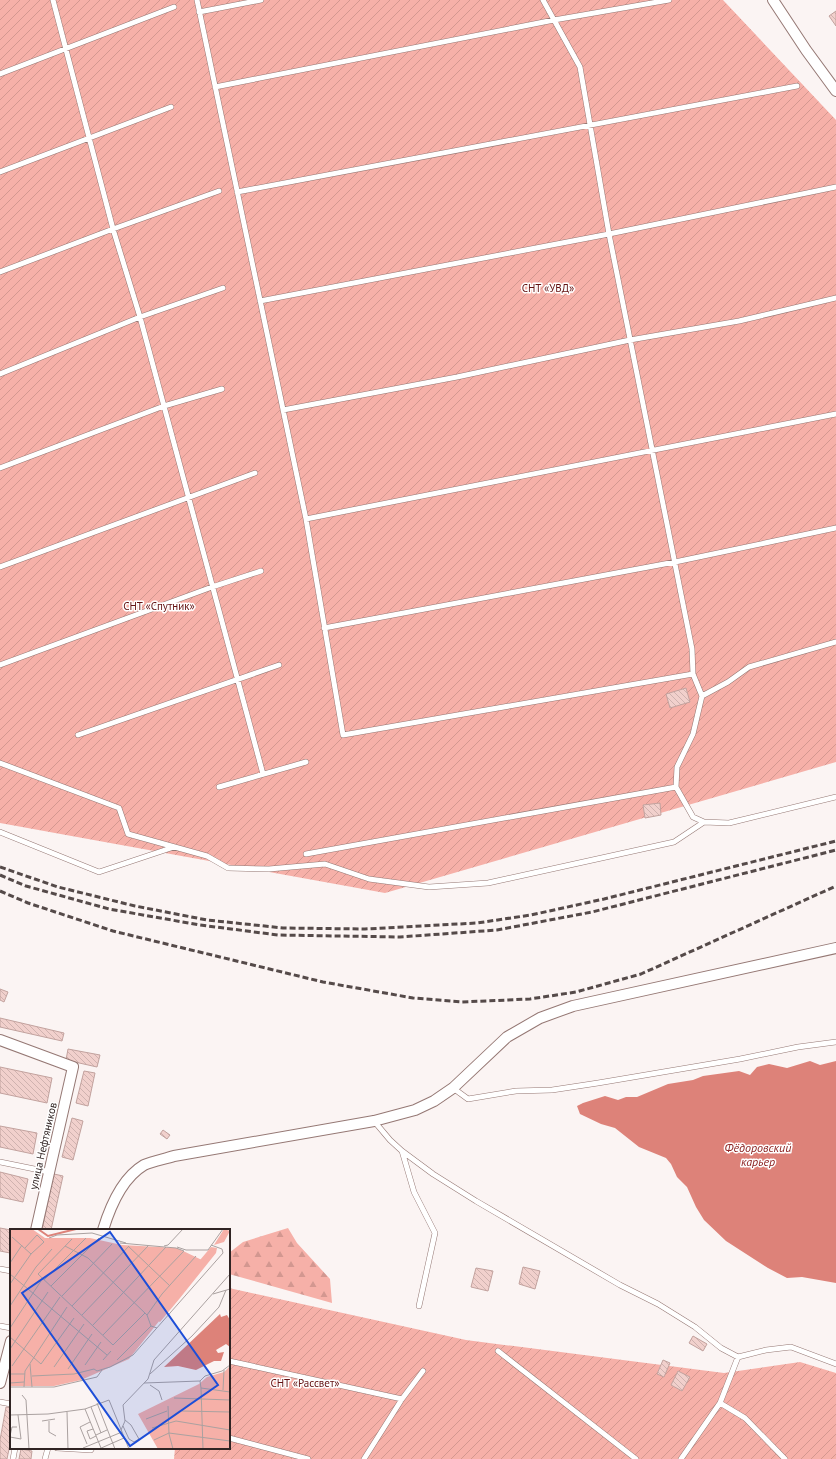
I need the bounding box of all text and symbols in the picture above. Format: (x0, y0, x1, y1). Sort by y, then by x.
park label: СНТ «УВД» (522, 281, 574, 295)
park label: СНТ «Спутник» (123, 599, 195, 613)
street label: улица Нефтяников (26, 1101, 60, 1191)
water label: Фёдоровский карьер (725, 1140, 791, 1169)
inset map (10, 1229, 230, 1449)
park label: СНТ «Рассвет» (270, 1376, 340, 1390)

